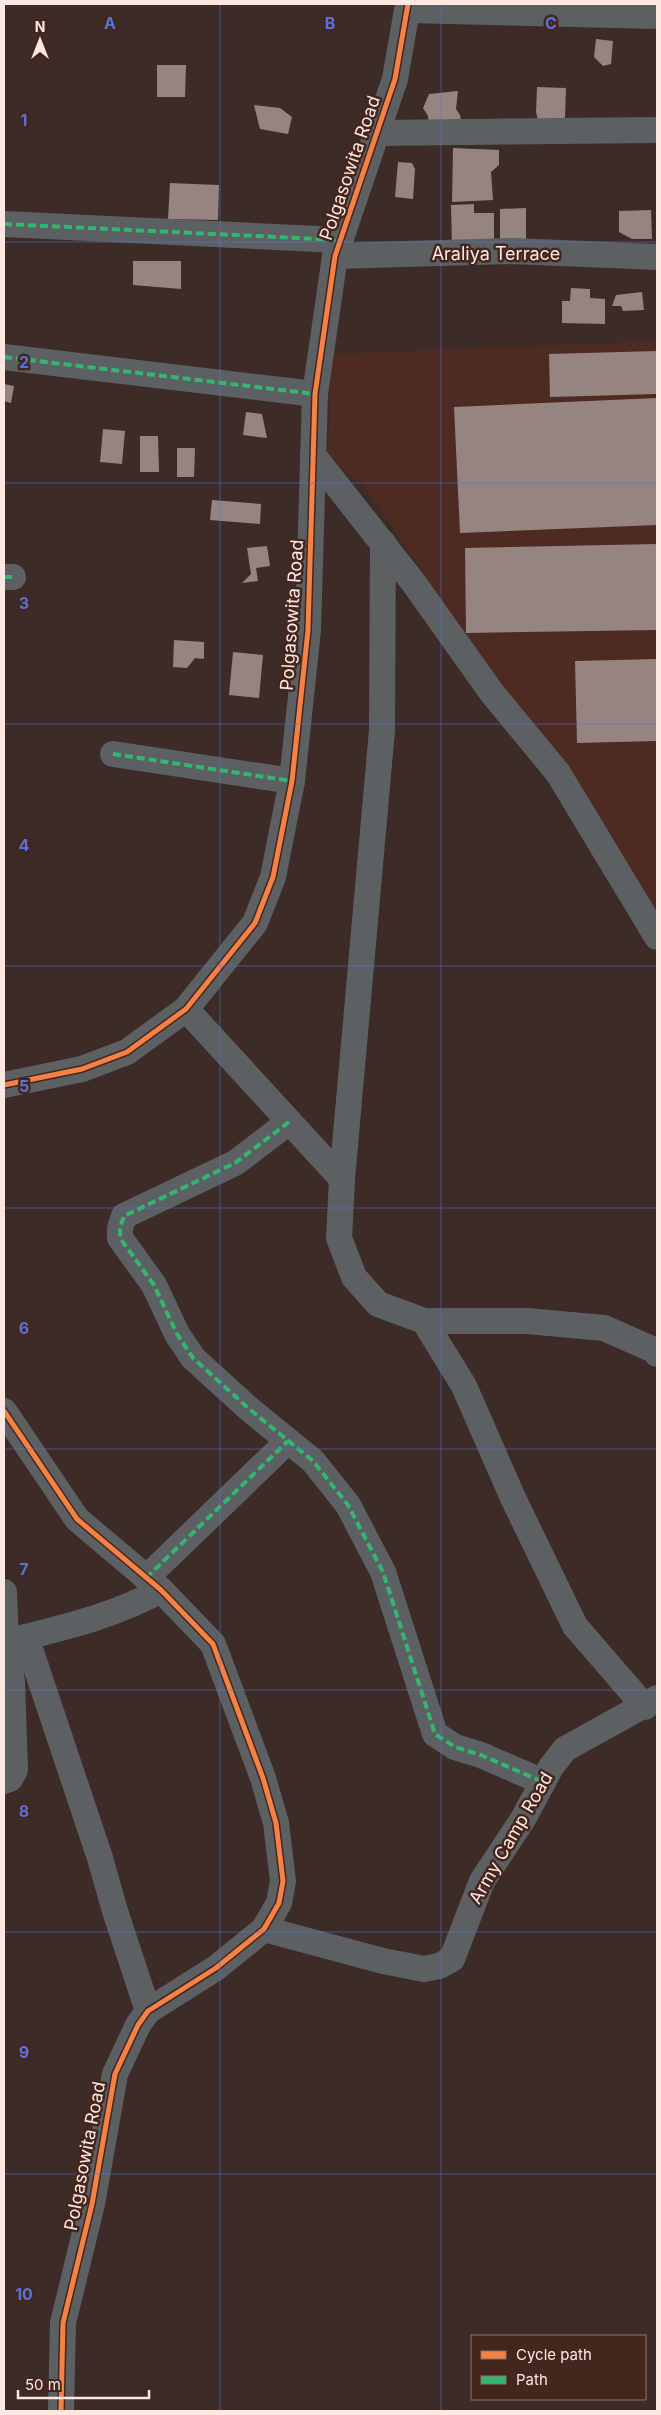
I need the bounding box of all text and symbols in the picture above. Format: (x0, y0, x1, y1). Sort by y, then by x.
text: A (104, 13, 116, 33)
text: B (325, 13, 335, 33)
text: C (545, 13, 557, 33)
north arrow (15, 15, 65, 65)
text: N (35, 18, 45, 35)
street label: Polgasowita Road (315, 93, 384, 243)
text: 1 (21, 110, 27, 130)
street label: Araliya Terrace (432, 243, 560, 264)
text: 2 (19, 352, 29, 372)
street label: Polgasowita Road (276, 539, 307, 691)
text: 3 (19, 593, 29, 613)
text: 4 (19, 835, 30, 855)
text: 5 (19, 1076, 29, 1096)
text: 6 (19, 1318, 29, 1338)
text: 7 (19, 1559, 29, 1579)
street label: Army Camp Road (464, 1768, 557, 1907)
text: 8 (19, 1801, 29, 1821)
text: 9 (19, 2042, 29, 2062)
street label: Polgasowita Road (60, 2080, 109, 2232)
text: 10 (15, 2284, 33, 2304)
legend (471, 2335, 646, 2400)
text: Cycle path (516, 2345, 592, 2364)
scale bar (18, 2368, 149, 2400)
text: Path (516, 2370, 548, 2389)
text: 50 m (25, 2375, 61, 2394)

